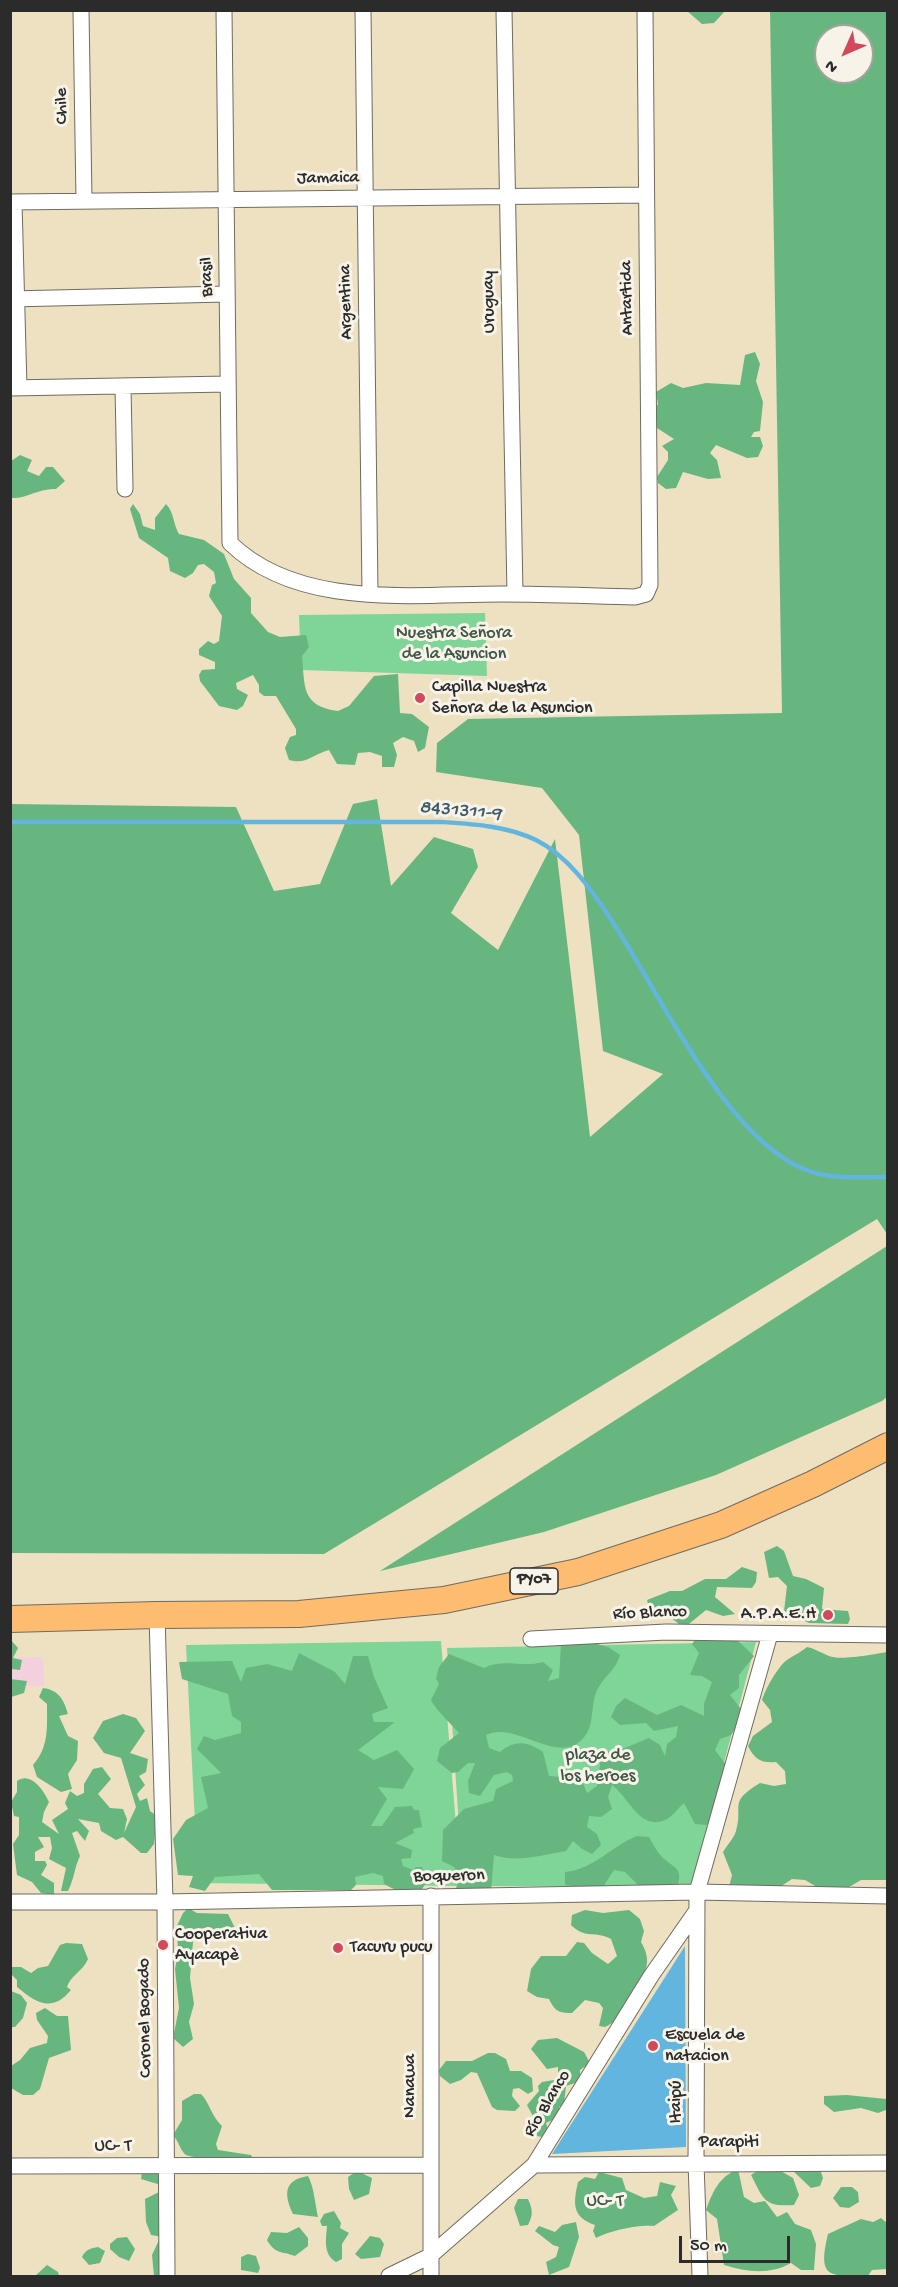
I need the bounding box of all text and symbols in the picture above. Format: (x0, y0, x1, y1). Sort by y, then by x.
north arrow (814, 24, 874, 84)
text: N (822, 55, 843, 76)
street label: Chile (52, 88, 74, 124)
street label: Jamaica (297, 168, 359, 190)
street label: Brasil (197, 257, 219, 297)
street label: Antartida (617, 260, 639, 336)
street label: Argentina (336, 264, 358, 340)
street label: Uruguay (479, 270, 501, 334)
park label: Nuestra Señora de la Asuncion (396, 623, 512, 666)
place label: Capilla Nuestra Señora de la Asuncion (432, 677, 593, 720)
marker: Capilla Nuestra Señora de la Asuncion (413, 691, 427, 705)
water label: 8431311-9 (418, 796, 502, 828)
road number: PY07 (510, 1568, 558, 1594)
street label: Río Blanco (613, 1602, 687, 1626)
place label: A.P.A.E.H (741, 1604, 816, 1626)
marker: A.P.A.E.H (821, 1608, 835, 1622)
park label: plaza de los heroes (561, 1745, 635, 1788)
street label: Boqueron (413, 1866, 485, 1888)
place label: Cooperativa Ayacapè (175, 1924, 267, 1966)
place label: Tacuru pucu (350, 1937, 432, 1959)
marker: Cooperativa Ayacapè (156, 1938, 170, 1952)
marker: Tacuru pucu (331, 1941, 345, 1955)
street label: Coronel Bogado (134, 1958, 158, 2078)
place label: Escuela de natacion (665, 2025, 745, 2068)
marker: Escuela de natacion (646, 2039, 660, 2053)
street label: Nanawa (400, 2054, 422, 2118)
street label: Río Blanco (520, 2067, 576, 2141)
street label: Itaipú (666, 2081, 688, 2123)
street label: Parapiti (699, 2132, 759, 2154)
street label: UC- T (95, 2136, 131, 2158)
park label: UC- T (587, 2191, 623, 2213)
scale bar (682, 2224, 793, 2262)
text: 50 m (690, 2236, 727, 2257)

